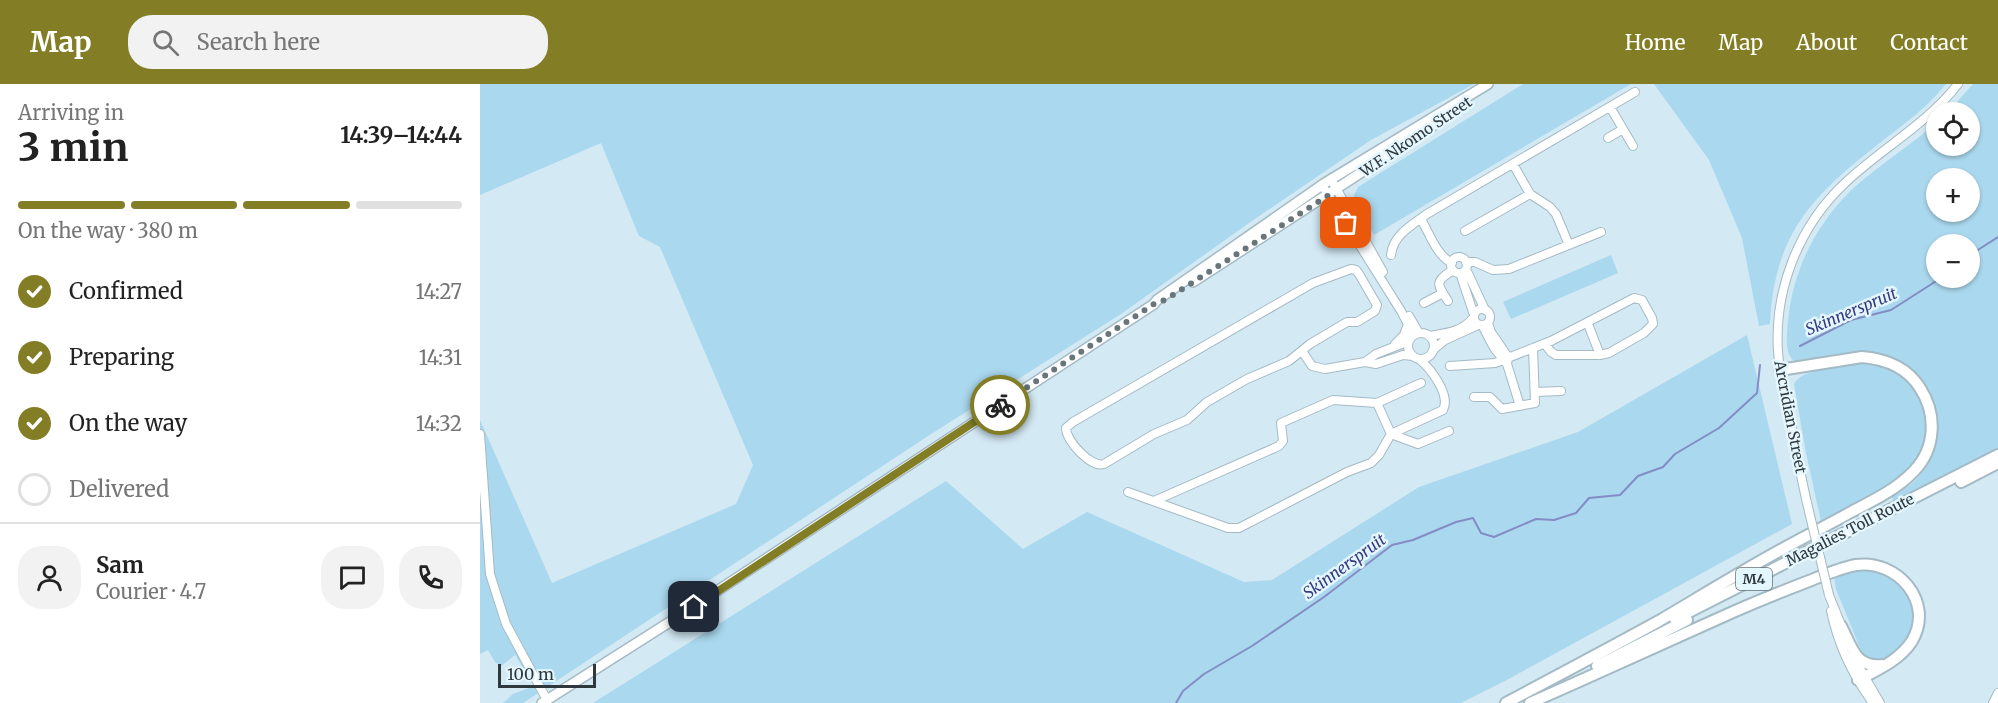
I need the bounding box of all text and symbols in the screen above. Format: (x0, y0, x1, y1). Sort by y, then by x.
search box (128, 15, 548, 69)
text: Map (30, 24, 92, 60)
icon: search (149, 26, 182, 59)
text: Search here (197, 28, 320, 56)
text: Home (1625, 29, 1685, 56)
text: Map (1718, 29, 1763, 56)
text: About (1796, 29, 1857, 56)
text: Contact (1890, 29, 1968, 56)
street label: W.F. Nkomo Street (1355, 92, 1475, 182)
text: Arriving in (18, 100, 124, 125)
map controls (1926, 102, 1980, 288)
button: locate (1926, 102, 1980, 156)
text: 14:39–14:44 (340, 121, 462, 149)
text: 3 min (18, 123, 128, 172)
button: + (1926, 168, 1980, 222)
pin (1320, 197, 1371, 248)
icon: bag (1329, 206, 1362, 239)
text: On the way · 380 m (18, 218, 198, 243)
button: − (1926, 234, 1980, 288)
icon: check (18, 275, 51, 308)
text: Confirmed (69, 277, 183, 305)
text: 14:27 (416, 279, 462, 304)
water label: Skinnerspruit (1802, 283, 1900, 339)
icon: check (18, 341, 51, 374)
text: Preparing (69, 343, 174, 371)
text: 14:31 (419, 345, 462, 370)
street label: Arcridian Street (1770, 358, 1811, 475)
courier (970, 375, 1030, 435)
icon: bike (984, 389, 1017, 422)
icon: check (18, 407, 51, 440)
text: On the way (69, 409, 187, 437)
text: 14:32 (416, 411, 462, 436)
text: Delivered (69, 475, 169, 503)
street label: Magalies Toll Route (1782, 489, 1917, 570)
water label: Skinnerspruit (1299, 529, 1390, 603)
button: person (18, 546, 81, 609)
button: chat (321, 546, 384, 609)
button: phone (399, 546, 462, 609)
text: Sam (96, 551, 144, 579)
road number: M4 (1736, 568, 1772, 590)
text: Courier · 4.7 (96, 579, 206, 604)
pin (668, 581, 719, 632)
icon: home (677, 590, 710, 623)
scale bar (498, 661, 596, 688)
text: 100 m (507, 664, 554, 684)

